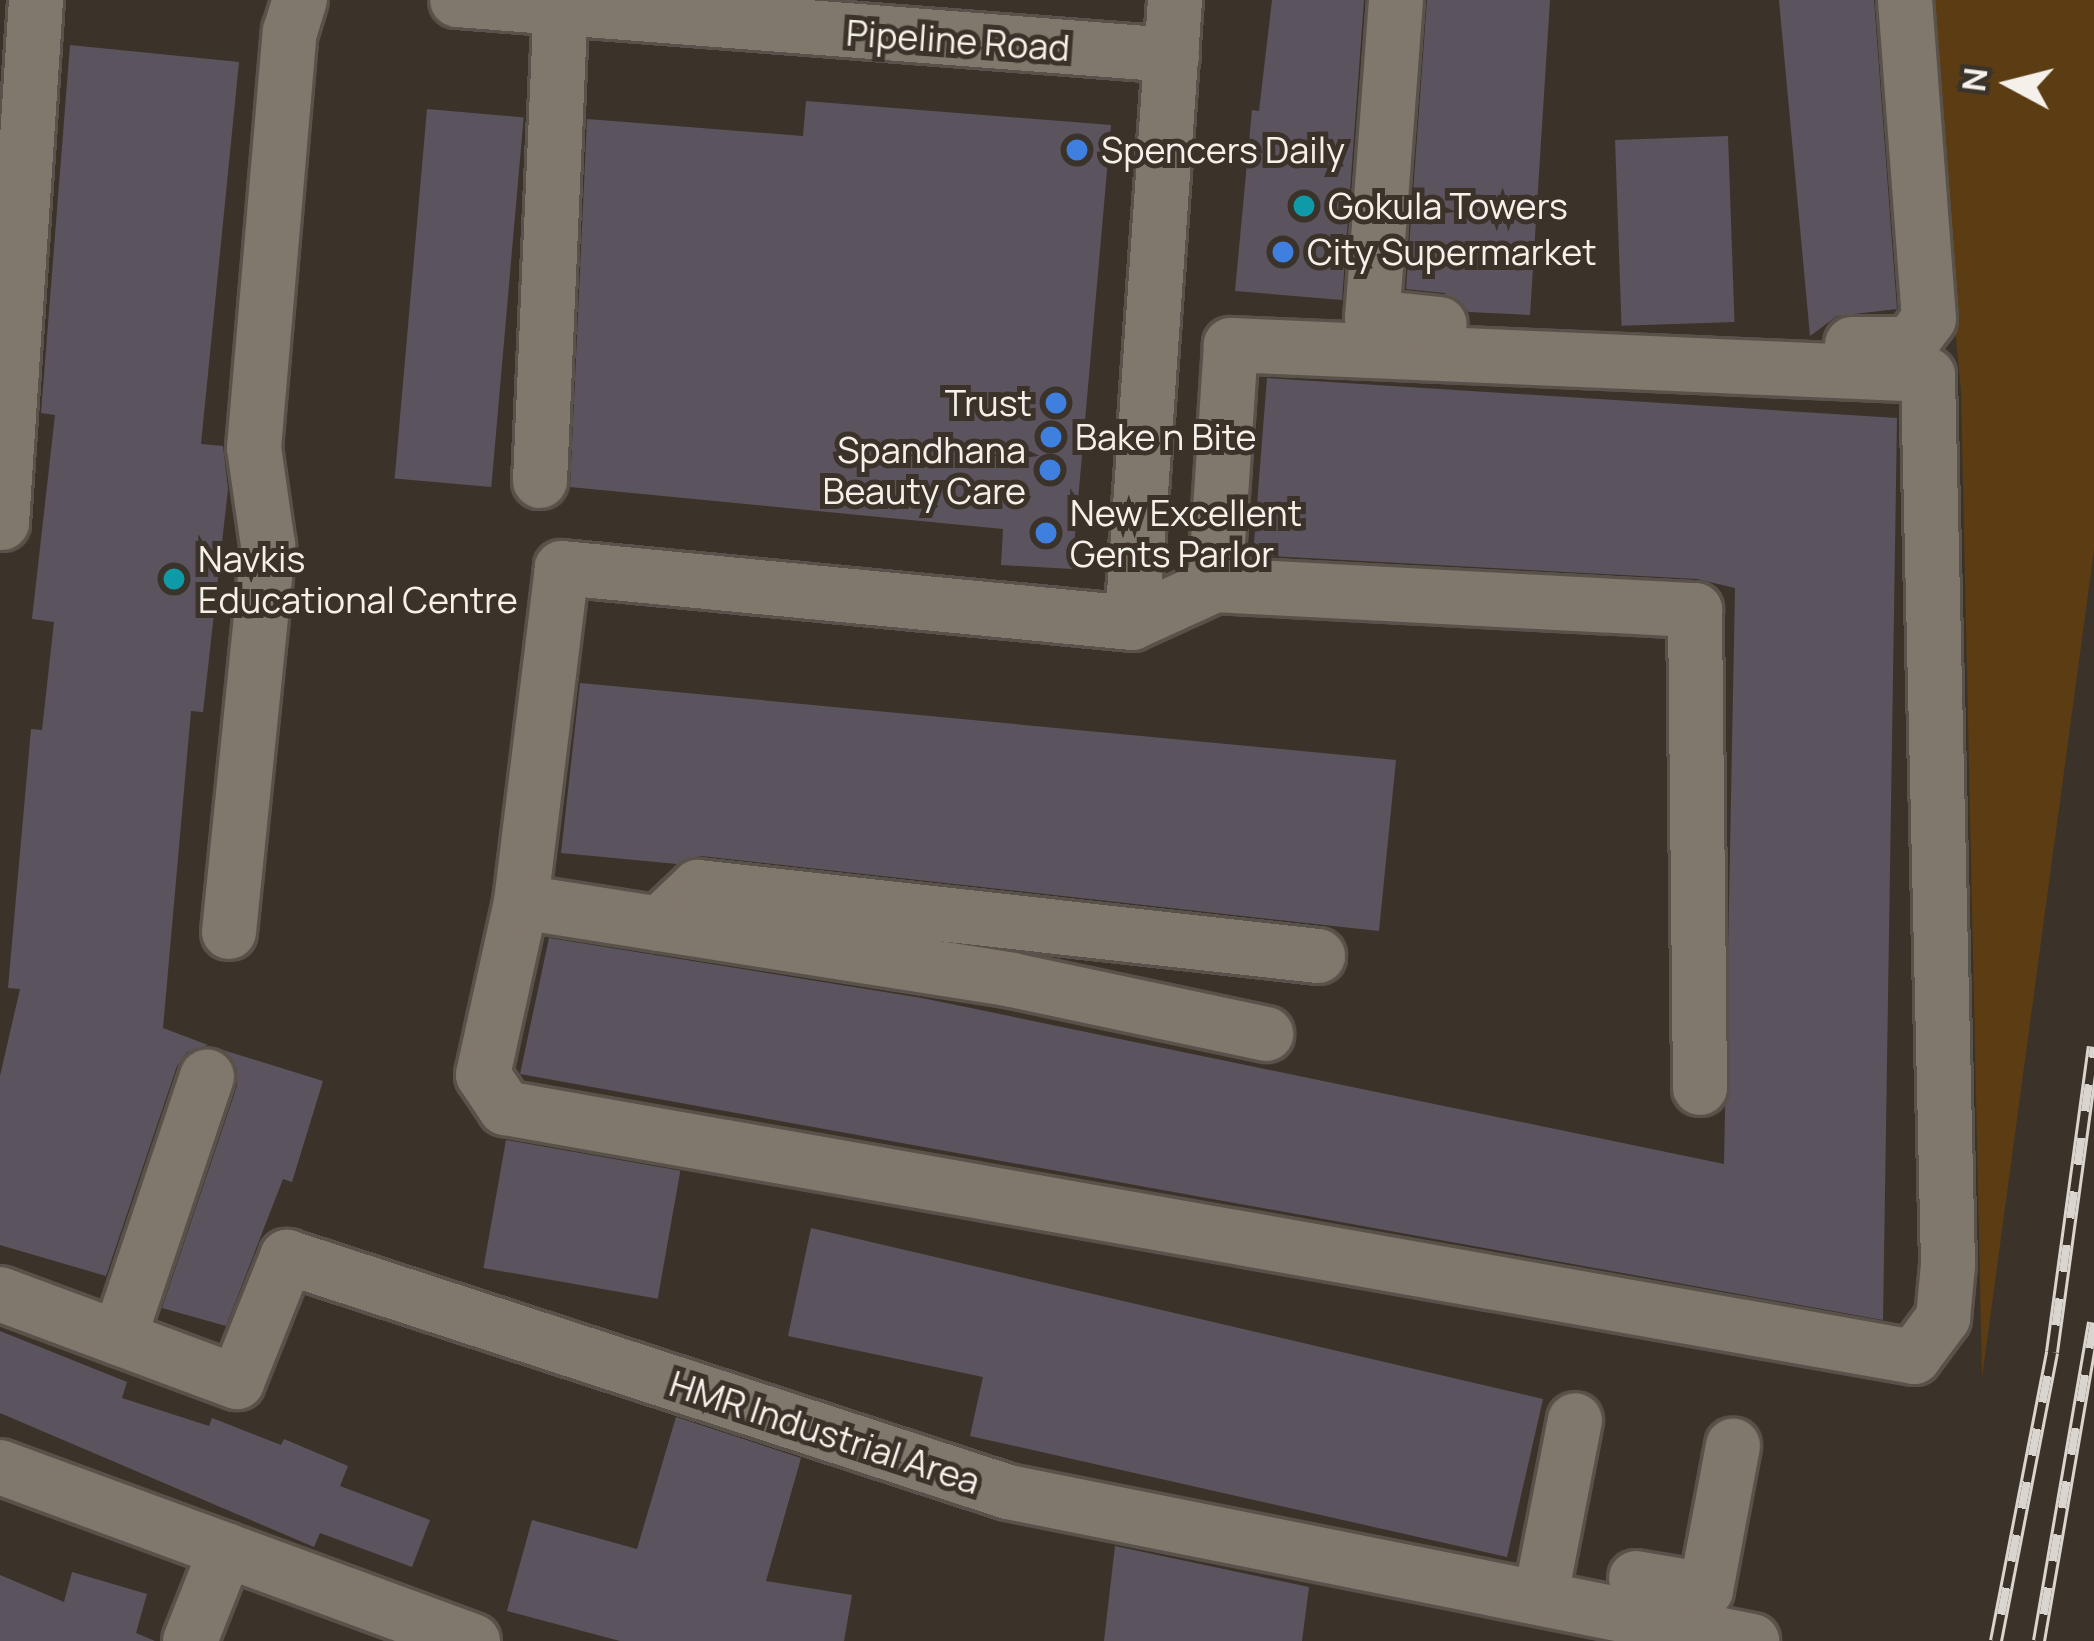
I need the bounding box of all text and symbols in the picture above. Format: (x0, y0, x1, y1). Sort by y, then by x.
street label: Pipeline Road (845, 11, 1071, 69)
north arrow (1950, 24, 2070, 144)
text: N (1950, 65, 1998, 94)
place label: Spencers Daily (1101, 128, 1345, 172)
marker: Spencers Daily (1064, 137, 1090, 163)
place label: Gokula Towers (1328, 184, 1568, 228)
marker: Gokula Towers (1291, 193, 1317, 219)
place label: City Supermarket (1307, 230, 1597, 274)
marker: City Supermarket (1270, 239, 1296, 265)
place label: Trust (945, 381, 1032, 425)
marker: Trust (1043, 390, 1069, 416)
place label: Bake n Bite (1075, 415, 1257, 459)
marker: Bake n Bite (1038, 424, 1064, 450)
place label: Spandhana Beauty Care (822, 427, 1026, 512)
marker: Spandhana Beauty Care (1037, 457, 1063, 483)
place label: New Excellent Gents Parlor (1070, 490, 1302, 575)
marker: New Excellent Gents Parlor (1033, 520, 1059, 546)
place label: Navkis Educational Centre (198, 536, 518, 621)
marker: Navkis Educational Centre (161, 566, 187, 592)
street label: HMR Industrial Area (664, 1361, 986, 1503)

